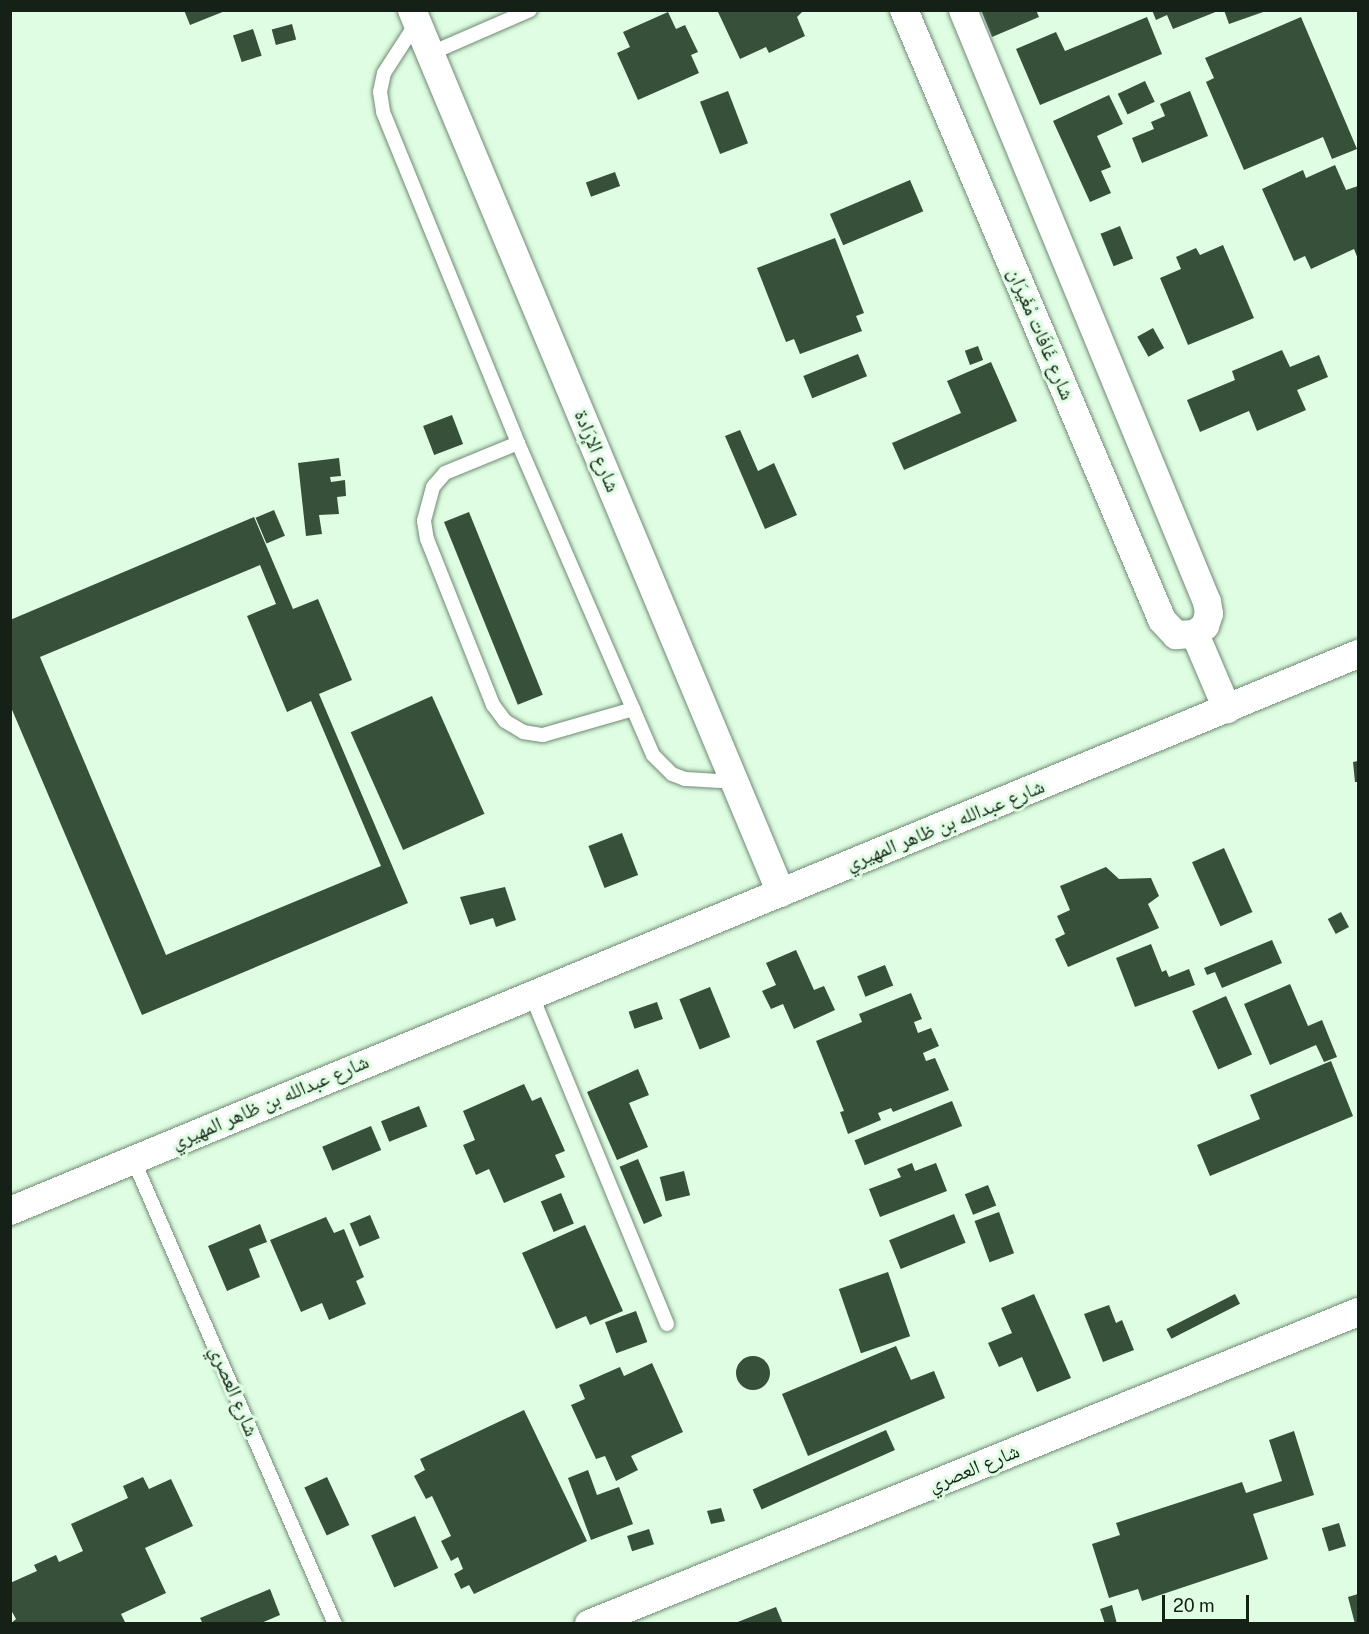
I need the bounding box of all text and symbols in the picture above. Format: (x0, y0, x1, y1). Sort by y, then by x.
street label: شارع غَافَات مْغَيرَان (1002, 264, 1080, 404)
street label: شارع الإرَادة (569, 406, 625, 496)
street label: شارع عبدالله بن ظاهر المهيري (842, 774, 1048, 876)
street label: شارع عبدالله بن ظاهر المهيري (168, 1050, 372, 1154)
street label: شارع العصري (204, 1342, 264, 1440)
street label: شارع العصري (925, 1439, 1023, 1497)
scale bar (1165, 1583, 1252, 1621)
text: 20 m (1173, 1595, 1215, 1616)

